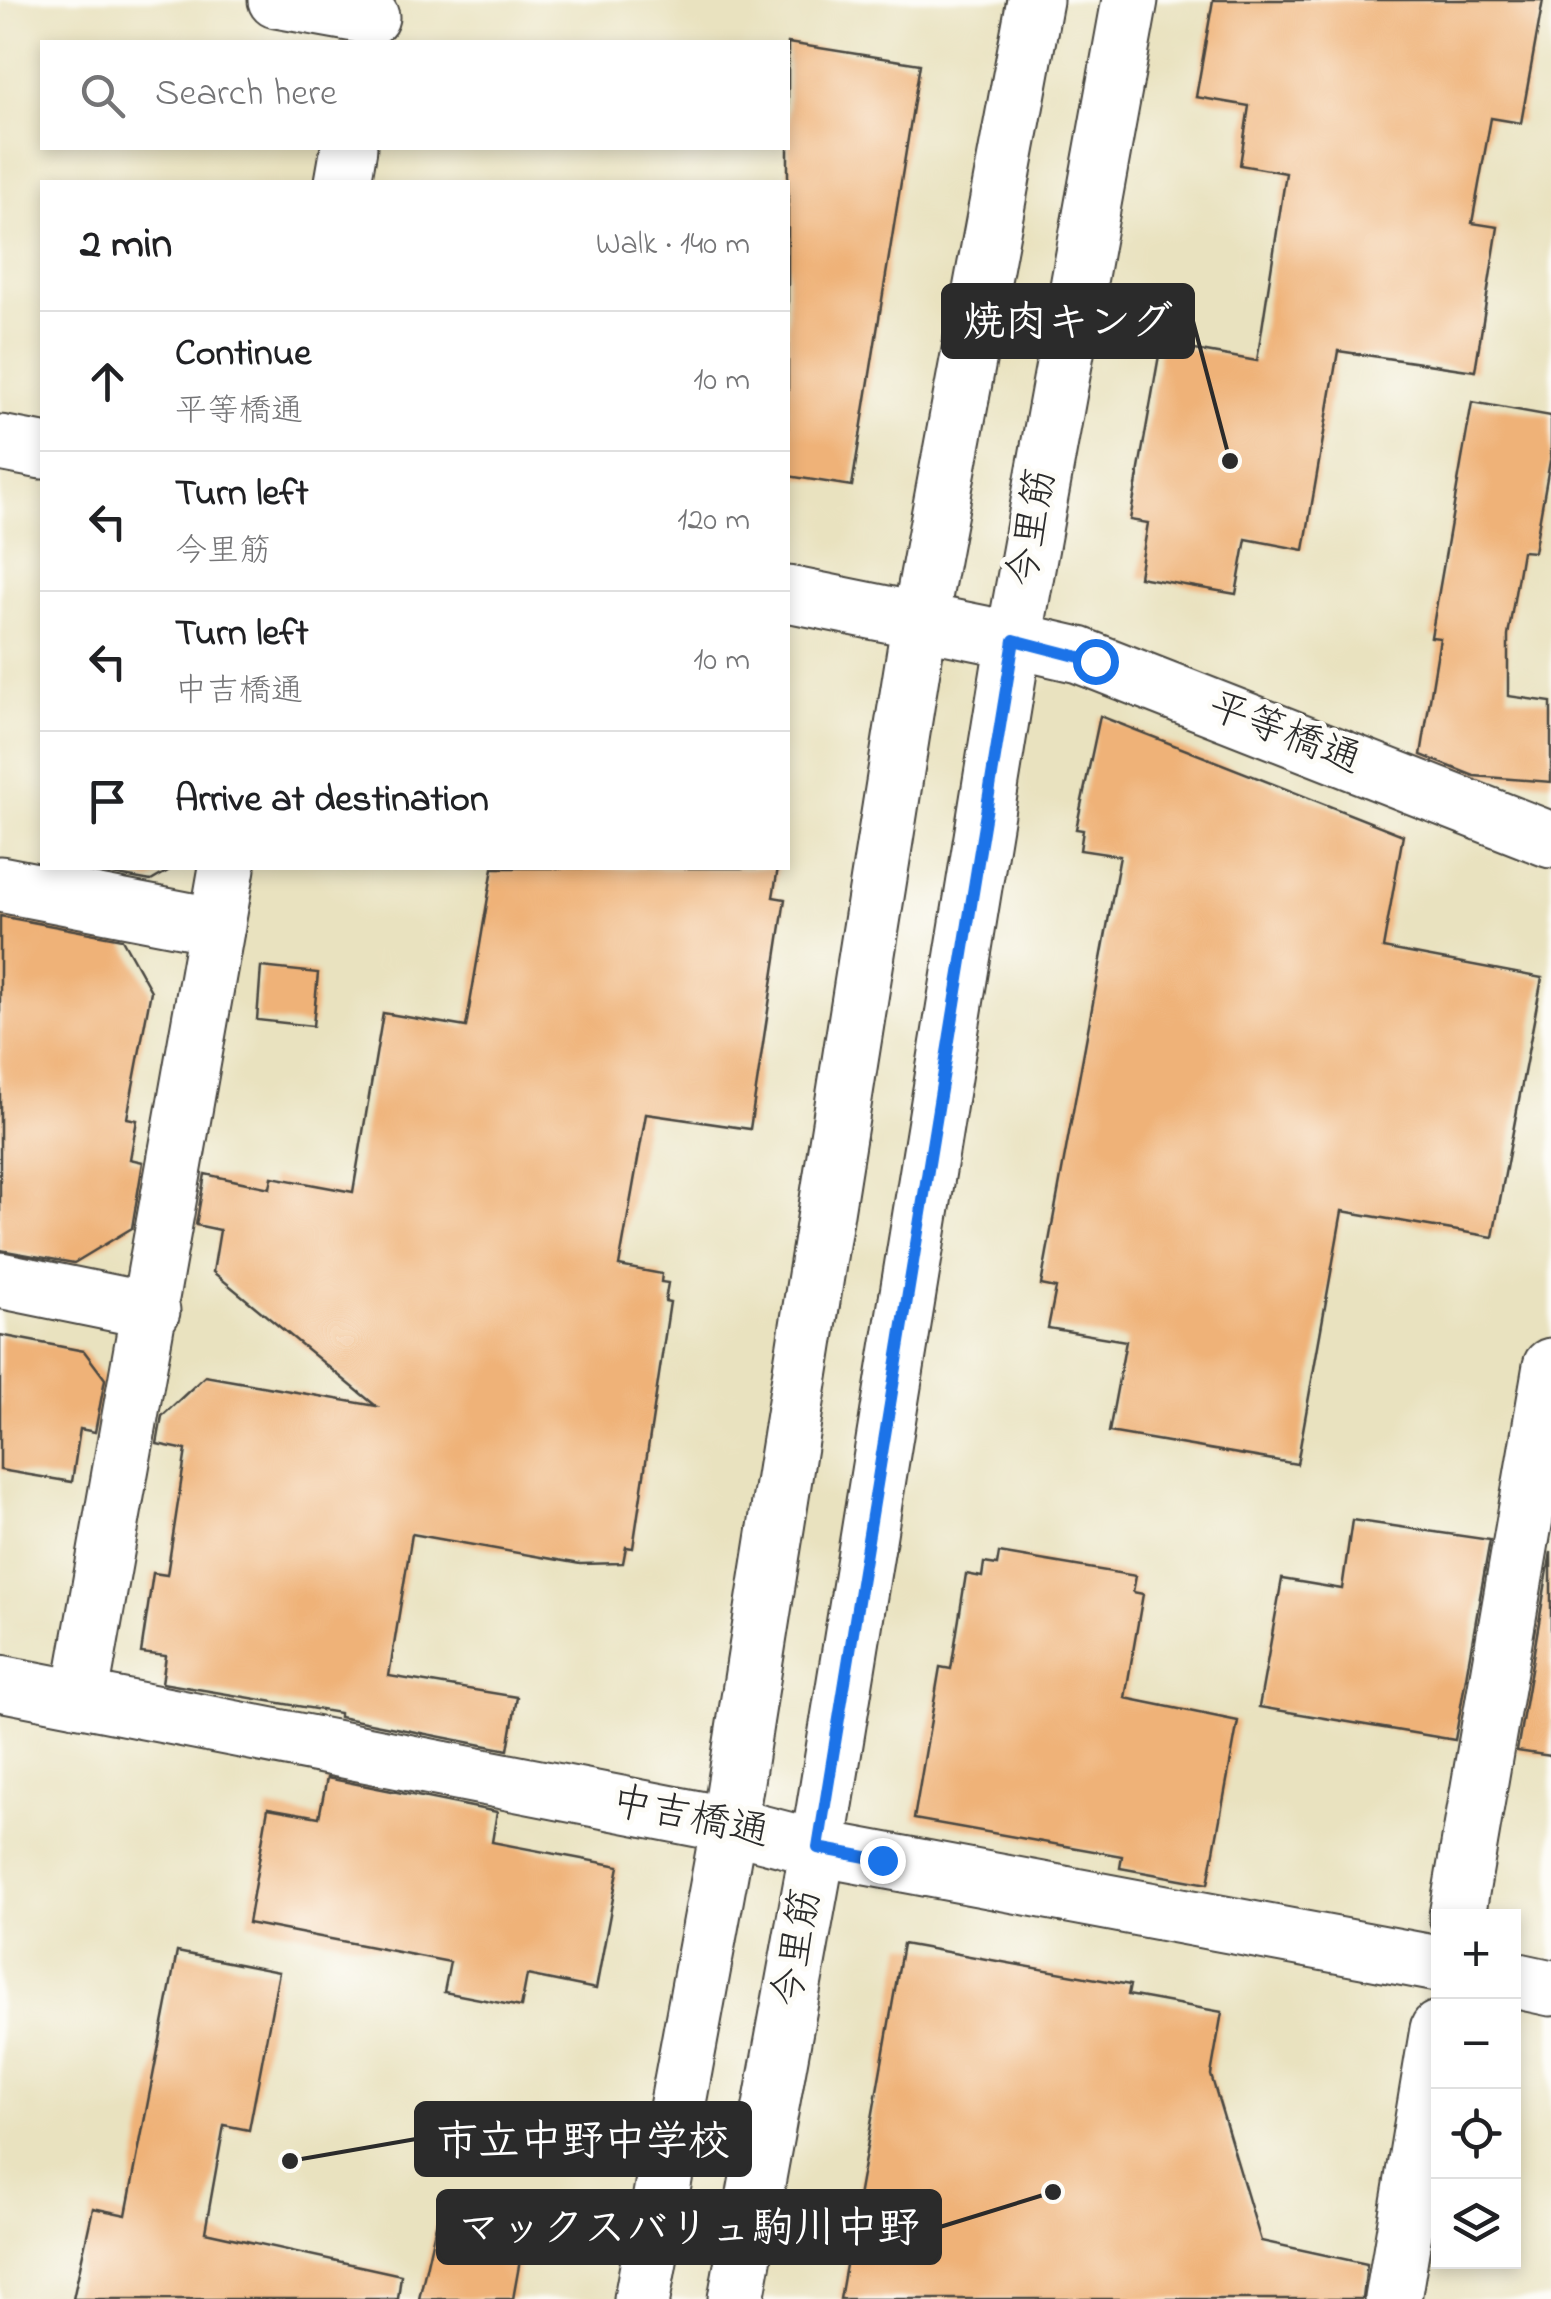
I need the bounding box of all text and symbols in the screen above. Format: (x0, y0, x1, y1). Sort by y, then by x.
search box (40, 40, 790, 150)
text: Search here (155, 67, 337, 123)
icon: search (75, 68, 130, 123)
text: 2 min (80, 215, 172, 276)
text: Walk · 140 m (596, 222, 750, 269)
callout: 焼肉キング (943, 285, 1193, 357)
text: 焼肉キング (963, 294, 1173, 355)
text: Continue (175, 327, 311, 383)
icon: ahead (80, 354, 135, 409)
text: 10 m (693, 358, 750, 405)
text: 平等橋通 (175, 389, 303, 436)
street label: 今里筋 (995, 464, 1073, 592)
text: Turn left (175, 467, 308, 523)
icon: left (80, 494, 135, 549)
text: 120 m (677, 498, 750, 545)
text: 今里筋 (175, 529, 271, 576)
text: Turn left (175, 607, 308, 663)
icon: left (80, 634, 135, 689)
text: 10 m (693, 638, 750, 685)
route start (1073, 639, 1119, 685)
text: 中吉橋通 (175, 669, 303, 716)
street label: 平等橋通 (1199, 679, 1369, 791)
text: Arrive at destination (175, 773, 489, 829)
icon: arrive (80, 774, 135, 829)
street label: 中吉橋通 (606, 1774, 774, 1864)
route end (860, 1838, 906, 1884)
street label: 今里筋 (760, 1884, 838, 2012)
map controls (1431, 1909, 1521, 2269)
button: + (1431, 1909, 1521, 1999)
button: − (1431, 1999, 1521, 2089)
button: locate (1431, 2089, 1521, 2179)
callout: 市立中野中学校 (416, 2103, 750, 2175)
text: 市立中野中学校 (436, 2113, 730, 2174)
button: layers (1431, 2179, 1521, 2269)
callout: マックスバリュ駒川中野 (438, 2191, 940, 2263)
text: マックスバリュ駒川中野 (458, 2200, 920, 2261)

